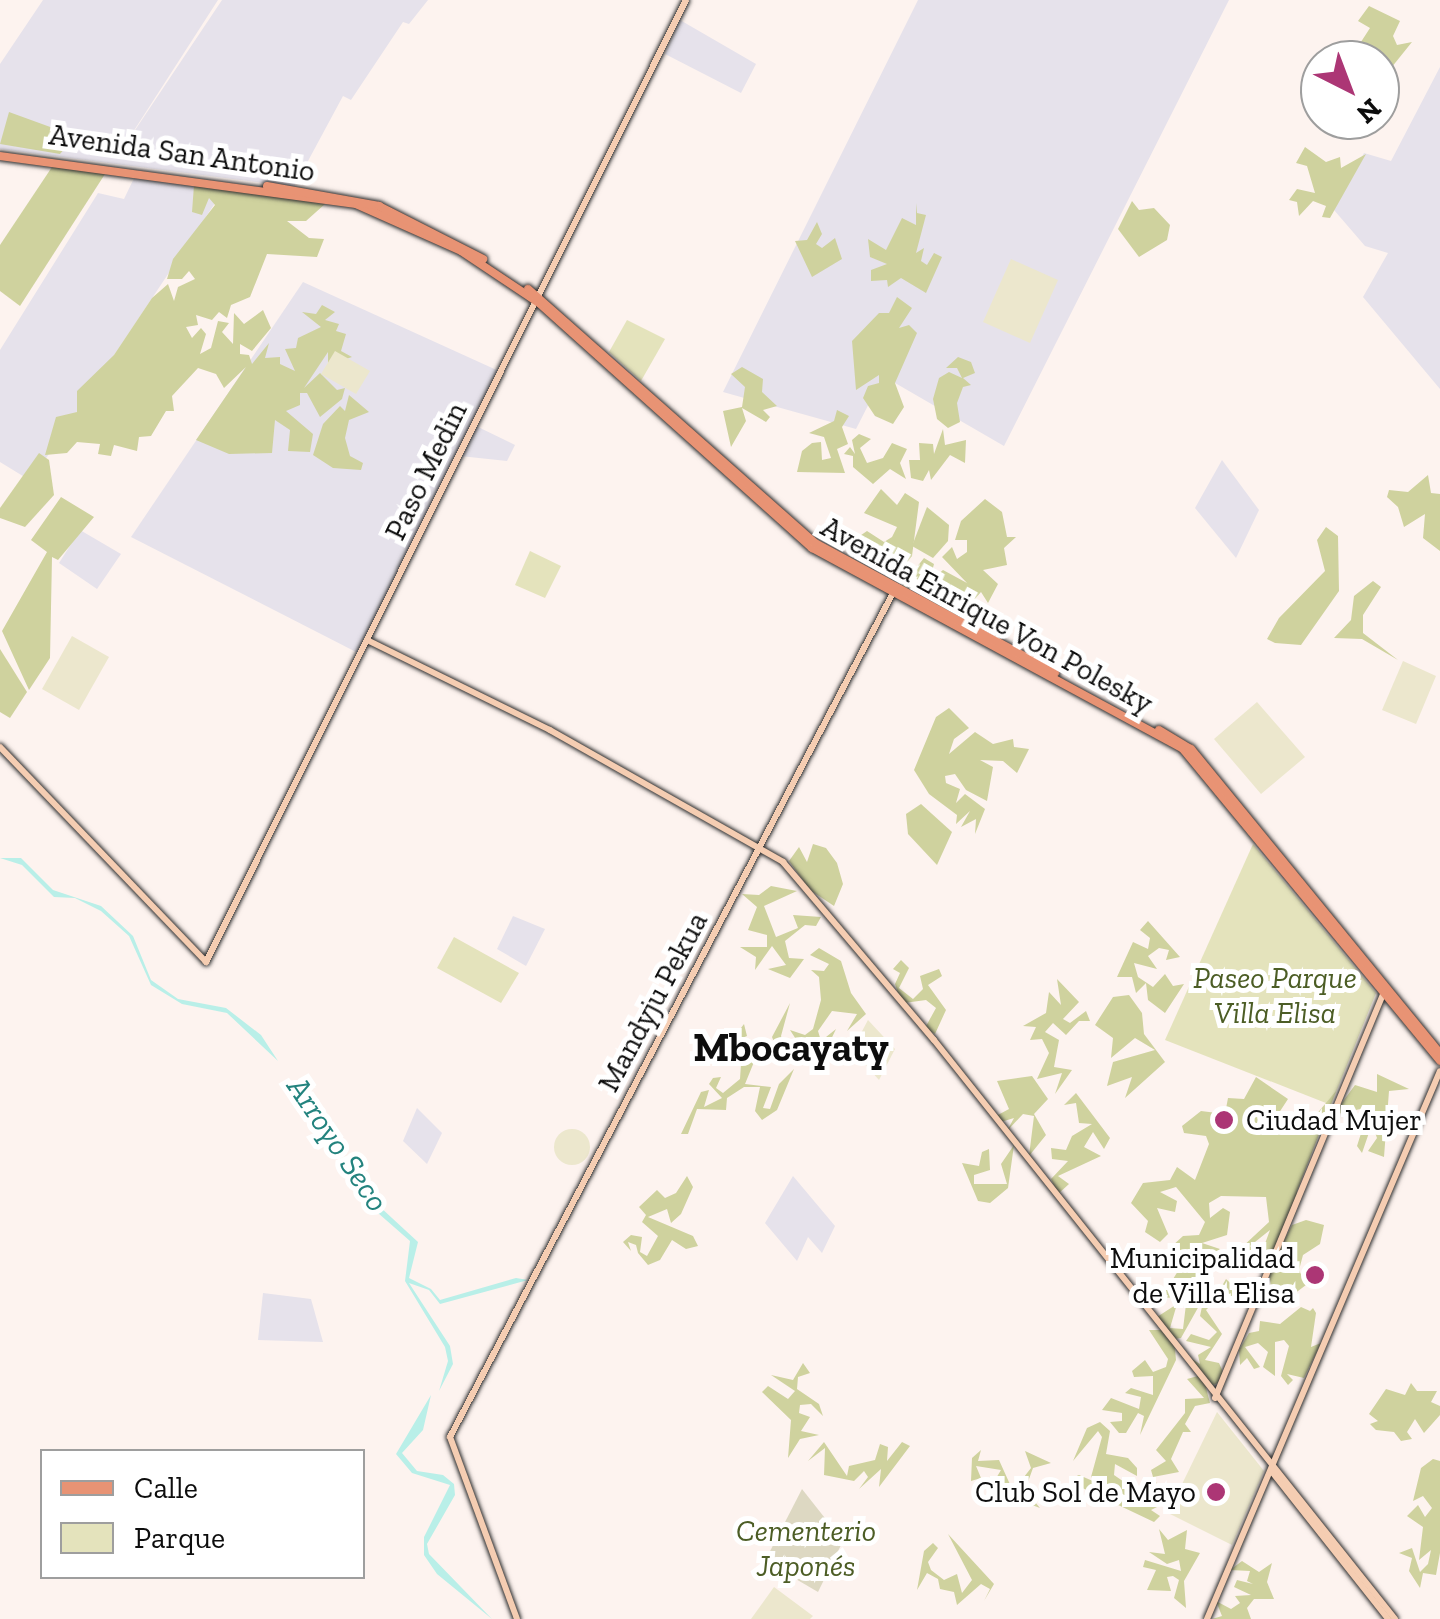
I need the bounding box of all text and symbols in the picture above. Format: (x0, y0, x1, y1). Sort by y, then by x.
north arrow (1300, 40, 1400, 140)
text: N (1350, 92, 1388, 131)
street label: Avenida San Antonio (46, 116, 318, 190)
street label: Paso Medin (377, 396, 475, 546)
street label: Avenida Enrique Von Polesky (814, 508, 1160, 722)
street label: Mandyju Pekua (591, 906, 715, 1098)
park label: Paseo Parque Villa Elisa (1193, 960, 1357, 1030)
district label: Mbocayaty (693, 1023, 889, 1071)
water label: Arroyo Seco (279, 1069, 397, 1219)
place label: Ciudad Mujer (1246, 1102, 1422, 1138)
marker: Ciudad Mujer (1211, 1107, 1237, 1133)
place label: Municipalidad de Villa Elisa (1110, 1240, 1295, 1310)
marker: Municipalidad de Villa Elisa (1304, 1264, 1326, 1286)
legend (40, 1449, 365, 1579)
text: Calle (134, 1470, 198, 1506)
place label: Club Sol de Mayo (975, 1474, 1196, 1510)
marker: Club Sol de Mayo (1205, 1481, 1227, 1503)
park label: Cementerio Japonés (736, 1513, 876, 1584)
text: Parque (134, 1520, 225, 1556)

